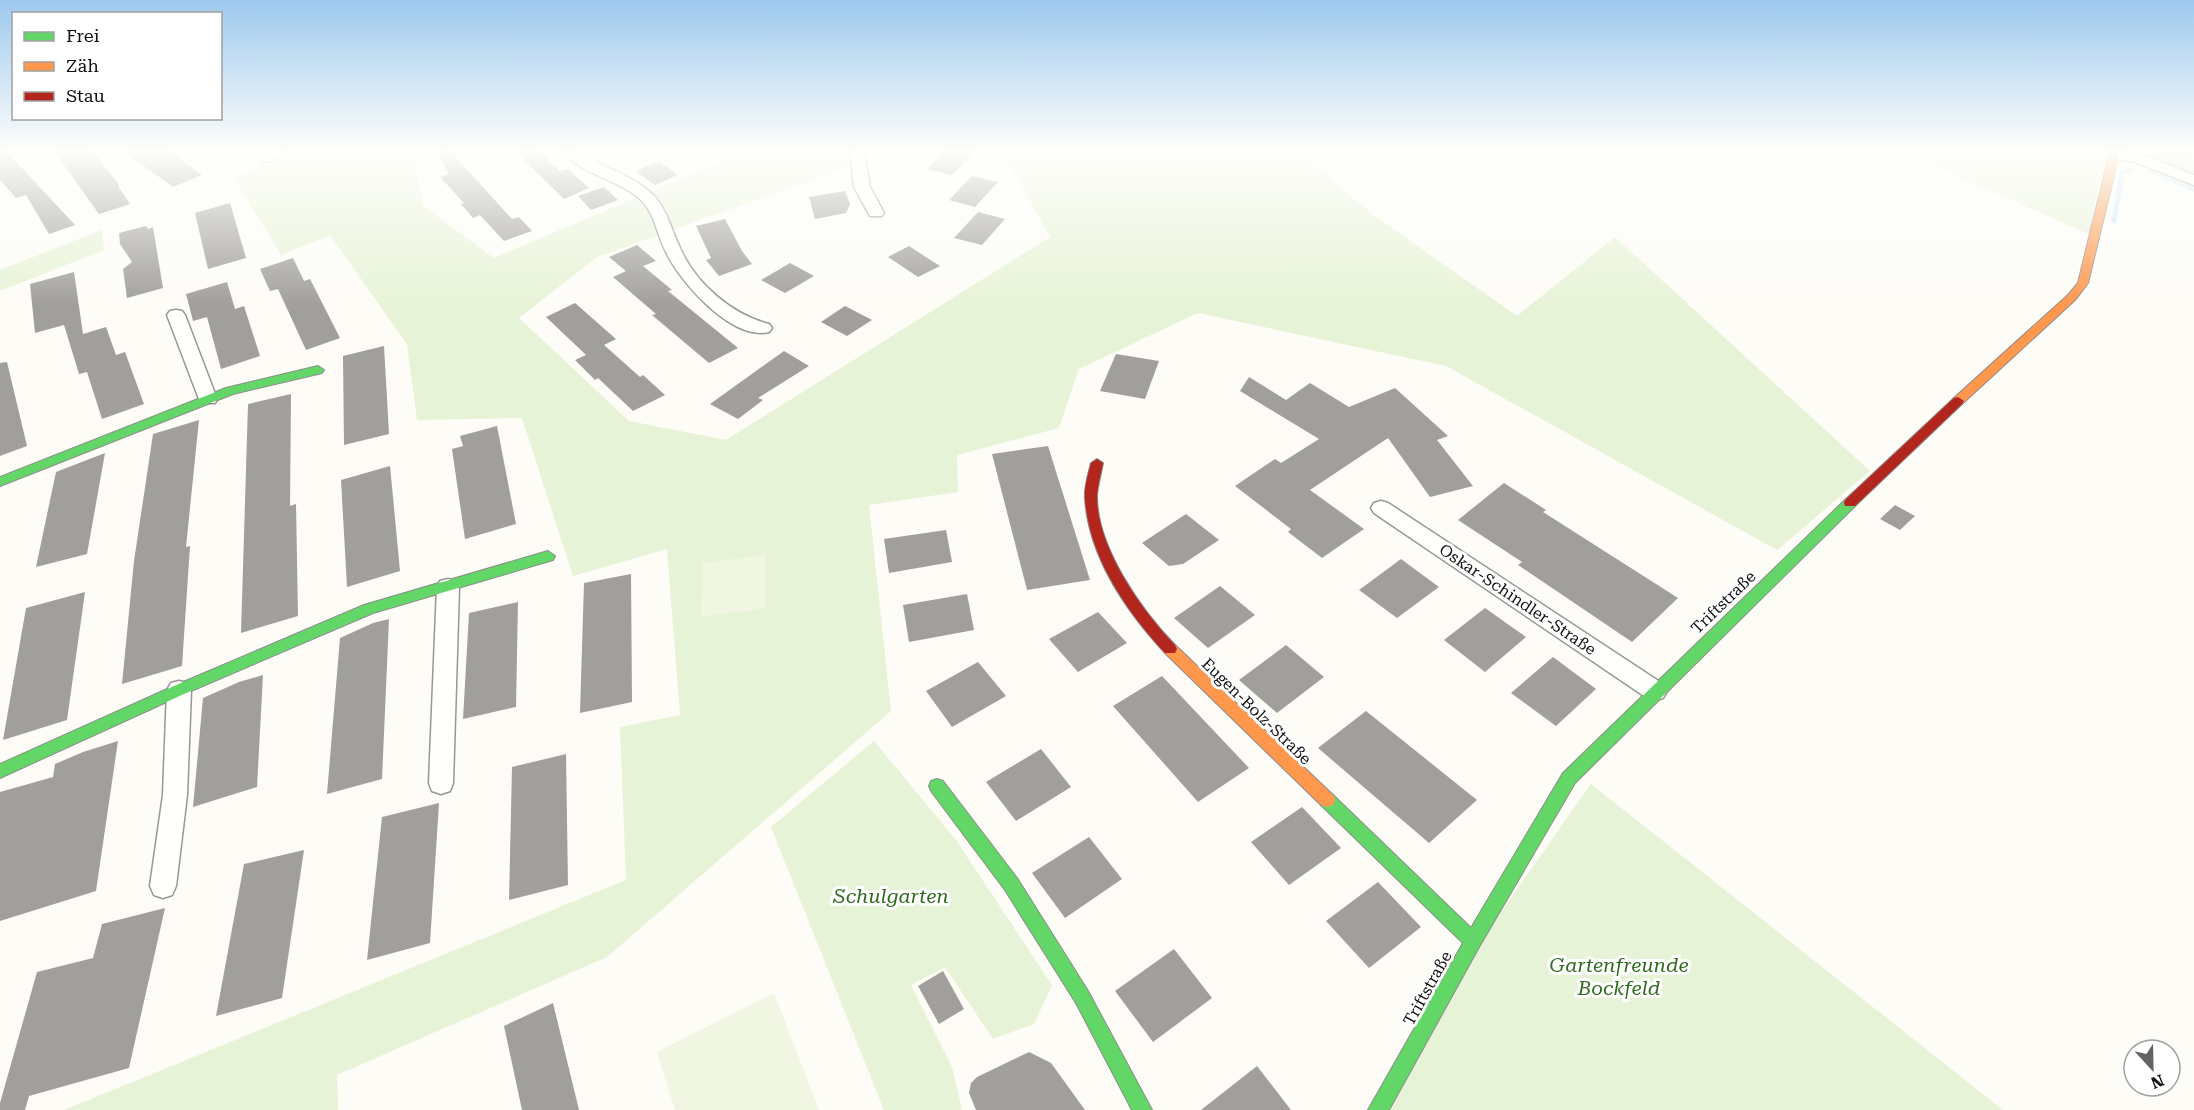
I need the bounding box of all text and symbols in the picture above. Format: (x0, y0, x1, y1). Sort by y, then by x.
legend (12, 12, 222, 120)
text: Frei (66, 25, 100, 46)
text: Zäh (66, 55, 99, 76)
text: Stau (66, 85, 105, 106)
street label: Oskar-Schindler-Straße (1436, 540, 1600, 659)
street label: Triftstraße (1687, 567, 1760, 638)
street label: Eugen-Bolz-Straße (1198, 654, 1316, 769)
park label: Schulgarten (832, 884, 949, 908)
street label: Triftstraße (1399, 948, 1456, 1029)
park label: Gartenfreunde Bockfeld (1550, 953, 1689, 1000)
north arrow (2122, 1038, 2182, 1098)
text: N (2148, 1070, 2167, 1093)

